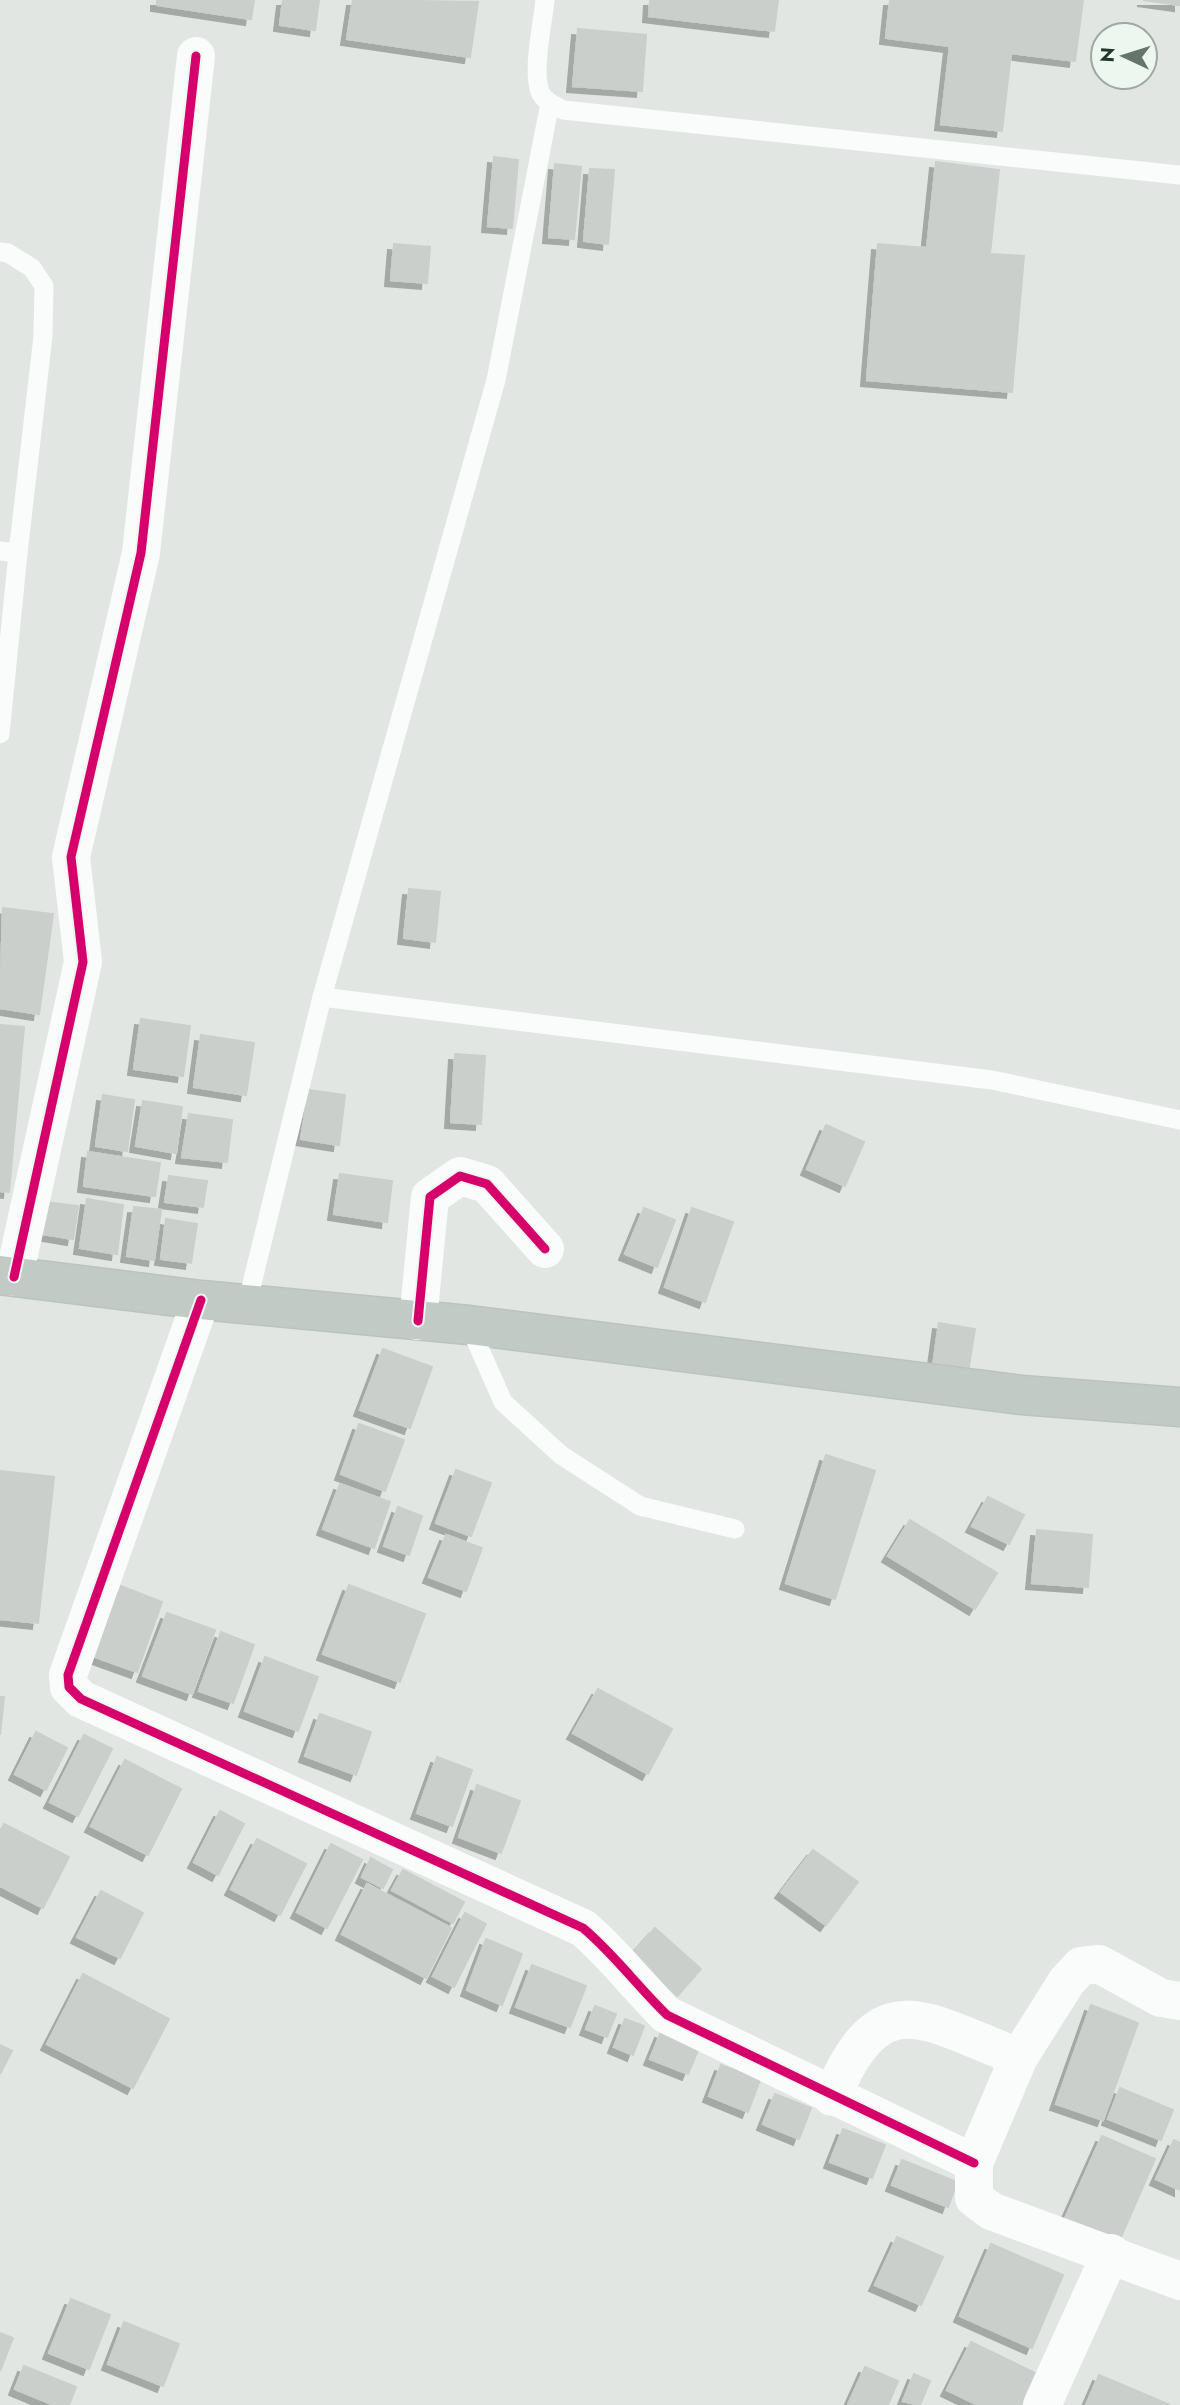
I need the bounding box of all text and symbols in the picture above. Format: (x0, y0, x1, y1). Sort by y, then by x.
north arrow (1089, 21, 1159, 91)
text: N (1094, 46, 1122, 63)

